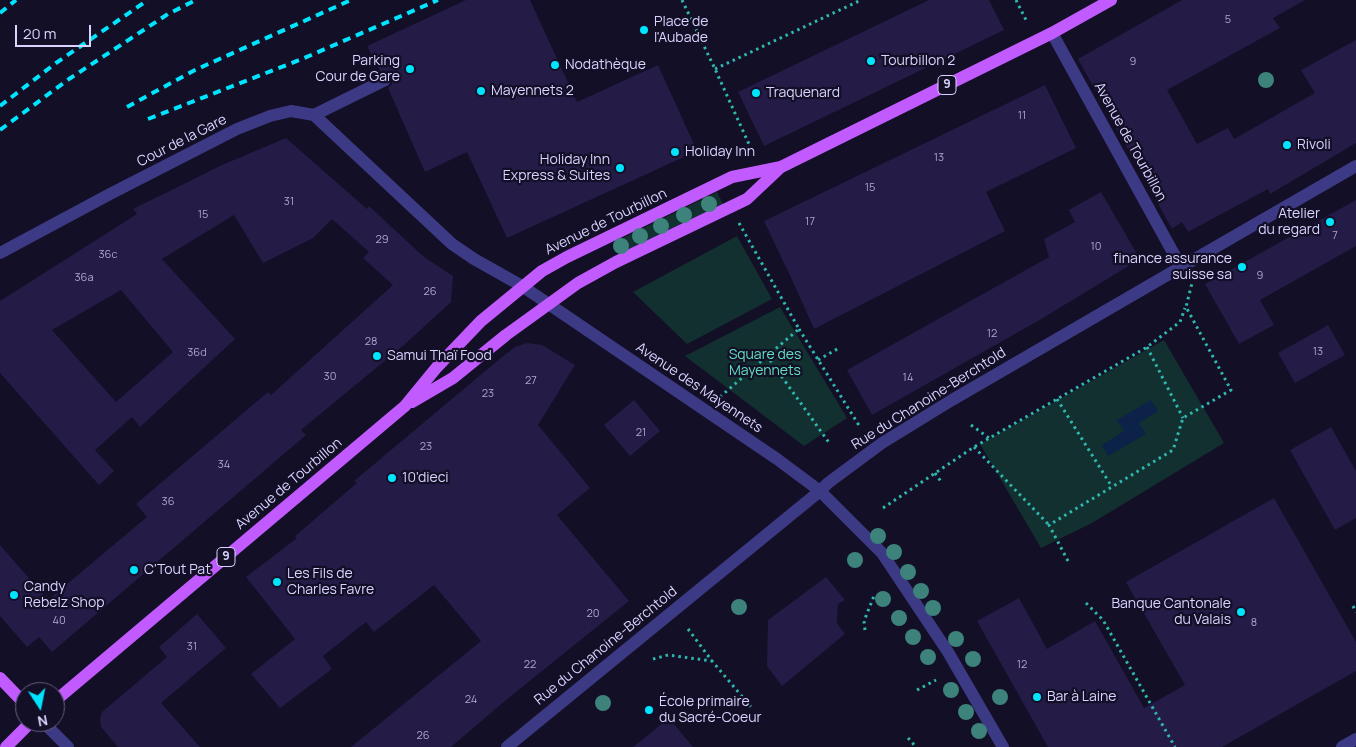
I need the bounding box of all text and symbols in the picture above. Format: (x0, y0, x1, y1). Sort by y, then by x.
house number: 5 (1225, 13, 1231, 27)
place label: Place de l'Aubade (654, 14, 709, 46)
scale bar (18, 15, 94, 47)
text: 20 m (23, 23, 56, 44)
marker: Place de l'Aubade (638, 24, 650, 36)
place label: Parking Cour de Gare (316, 53, 400, 85)
place label: Tourbillon 2 (881, 53, 955, 69)
marker: Tourbillon 2 (865, 55, 877, 67)
house number: 9 (1130, 55, 1136, 69)
place label: Nodathèque (565, 57, 646, 73)
marker: Nodathèque (549, 59, 561, 71)
marker: Parking Cour de Gare (404, 63, 416, 75)
road number: 9 (938, 76, 956, 94)
street label: Avenue de Tourbillon (1090, 80, 1170, 204)
place label: Mayennets 2 (491, 83, 574, 99)
marker: Mayennets 2 (475, 85, 487, 97)
place label: Traquenard (766, 85, 840, 101)
marker: Traquenard (750, 87, 762, 99)
house number: 11 (1018, 109, 1026, 123)
street label: Cour de la Gare (134, 111, 230, 171)
place label: Rivoli (1297, 137, 1331, 153)
marker: Rivoli (1281, 139, 1293, 151)
place label: Holiday Inn (685, 144, 755, 160)
marker: Holiday Inn (669, 146, 681, 158)
house number: 13 (934, 151, 944, 165)
place label: Holiday Inn Express & Suites (503, 152, 610, 184)
marker: Holiday Inn Express & Suites (614, 162, 626, 174)
house number: 15 (865, 181, 875, 195)
street label: Avenue de Tourbillon (542, 185, 670, 259)
house number: 31 (284, 195, 294, 209)
place label: Atelier du regard (1258, 206, 1320, 238)
house number: 15 (198, 208, 208, 222)
house number: 17 (805, 215, 815, 229)
marker: Atelier du regard (1324, 216, 1336, 228)
house number: 7 (1332, 229, 1338, 243)
house number: 29 (375, 233, 389, 247)
house number: 10 (1091, 240, 1101, 254)
house number: 36c (99, 248, 117, 262)
place label: finance assurance suisse sa (1113, 251, 1232, 284)
marker: finance assurance suisse sa (1236, 261, 1248, 273)
house number: 9 (1257, 269, 1263, 283)
house number: 36a (74, 271, 94, 285)
house number: 26 (423, 285, 437, 299)
house number: 12 (987, 327, 997, 341)
house number: 28 (365, 335, 377, 349)
street label: Avenue des Mayennets (632, 339, 766, 437)
street label: Rue du Chanoine-Berchtold (849, 345, 1009, 453)
house number: 13 (1313, 345, 1323, 359)
house number: 36d (187, 346, 207, 360)
park label: Square des Mayennets (729, 347, 801, 380)
place label: Samui Thaï Food (387, 348, 492, 364)
marker: Samui Thaï Food (371, 350, 383, 362)
house number: 30 (324, 370, 336, 384)
house number: 14 (903, 371, 913, 385)
house number: 27 (525, 374, 537, 388)
house number: 23 (482, 387, 494, 401)
house number: 21 (636, 426, 646, 440)
street label: Avenue de Tourbillon (232, 435, 346, 533)
house number: 23 (420, 440, 432, 454)
house number: 34 (218, 458, 230, 472)
place label: 10'dieci (402, 470, 449, 486)
marker: 10'dieci (386, 472, 398, 484)
house number: 36 (162, 495, 174, 509)
road number: 9 (217, 548, 235, 566)
place label: C'Tout Pat (144, 562, 211, 578)
marker: C'Tout Pat (128, 564, 140, 576)
place label: Les Fils de Charles Favre (287, 566, 374, 598)
marker: Les Fils de Charles Favre (271, 576, 283, 588)
place label: Candy Rebelz Shop (24, 579, 104, 612)
street label: Rue du Chanoine-Berchtold (531, 583, 681, 709)
marker: Candy Rebelz Shop (8, 589, 20, 601)
place label: Banque Cantonale du Valais (1111, 596, 1231, 628)
marker: Banque Cantonale du Valais (1235, 606, 1247, 618)
house number: 20 (587, 607, 599, 621)
house number: 40 (52, 614, 66, 628)
house number: 8 (1251, 616, 1257, 630)
house number: 31 (187, 640, 197, 654)
house number: 22 (524, 658, 536, 672)
house number: 12 (1017, 658, 1027, 672)
north arrow (15, 682, 65, 732)
place label: Bar à Laine (1047, 689, 1116, 705)
marker: Bar à Laine (1031, 691, 1043, 703)
house number: 24 (465, 693, 477, 707)
place label: École primaire du Sacré-Coeur (659, 694, 762, 726)
marker: École primaire du Sacré-Coeur (643, 704, 655, 716)
text: N (36, 711, 50, 732)
house number: 26 (416, 729, 430, 743)

